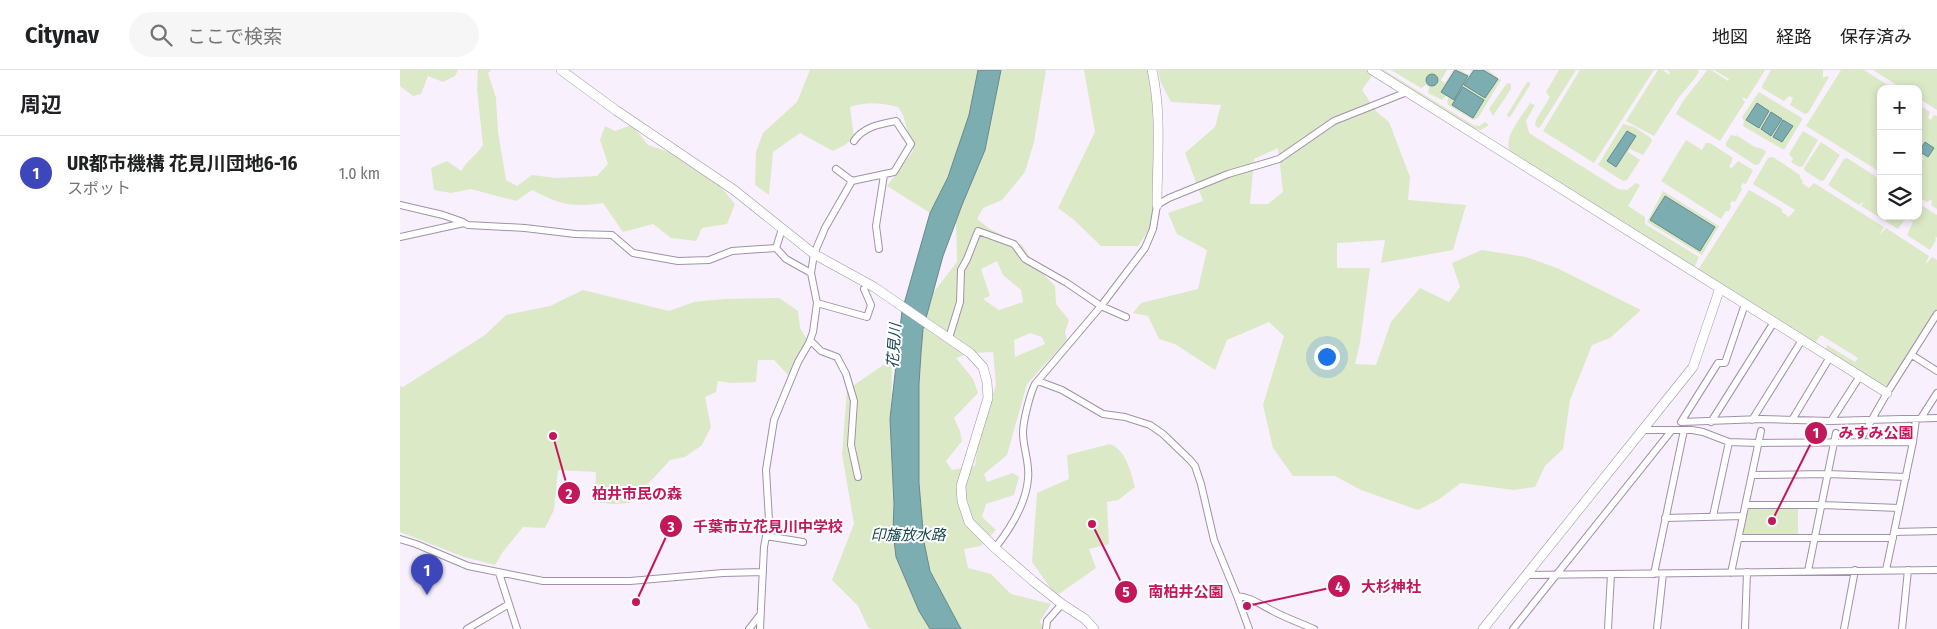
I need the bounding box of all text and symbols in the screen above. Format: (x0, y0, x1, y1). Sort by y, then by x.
search box (129, 12, 479, 57)
text: Citynav (25, 21, 99, 49)
icon: search (147, 21, 175, 49)
text: ここで検索 (187, 25, 282, 48)
text: 地図 (1712, 26, 1748, 48)
text: 経路 (1776, 26, 1812, 48)
text: 保存済み (1840, 26, 1912, 48)
map controls (1877, 85, 1922, 220)
button: + (1877, 85, 1922, 130)
text: 周辺 (20, 92, 62, 118)
button: − (1877, 130, 1922, 175)
text: UR都市機構 花見川団地6-16 (67, 152, 298, 175)
text: 1 (33, 164, 39, 183)
text: 1.0 km (339, 164, 380, 183)
button: layers (1877, 175, 1922, 220)
text: スポット (67, 179, 131, 198)
water label: 花見川 (883, 321, 905, 369)
your location (1314, 344, 1340, 370)
callout: みすみ公園 (1804, 418, 1924, 448)
text: 1 (1813, 424, 1819, 442)
text: みすみ公園 (1838, 424, 1914, 442)
callout: 柏井市民の森 (557, 478, 692, 508)
text: 2 (565, 485, 573, 503)
text: 柏井市民の森 (592, 485, 682, 503)
callout: 千葉市立花見川中学校 (658, 511, 853, 541)
text: 3 (666, 518, 675, 536)
text: 千葉市立花見川中学校 (693, 518, 843, 536)
water label: 印旛放水路 (870, 526, 947, 544)
pin: 1 (411, 554, 443, 595)
callout: 大杉神社 (1326, 571, 1431, 601)
callout: 南柏井公園 (1113, 577, 1233, 607)
text: 4 (1335, 578, 1343, 596)
text: 大杉神社 (1361, 578, 1421, 596)
text: 5 (1122, 583, 1130, 601)
text: 南柏井公園 (1148, 583, 1224, 601)

